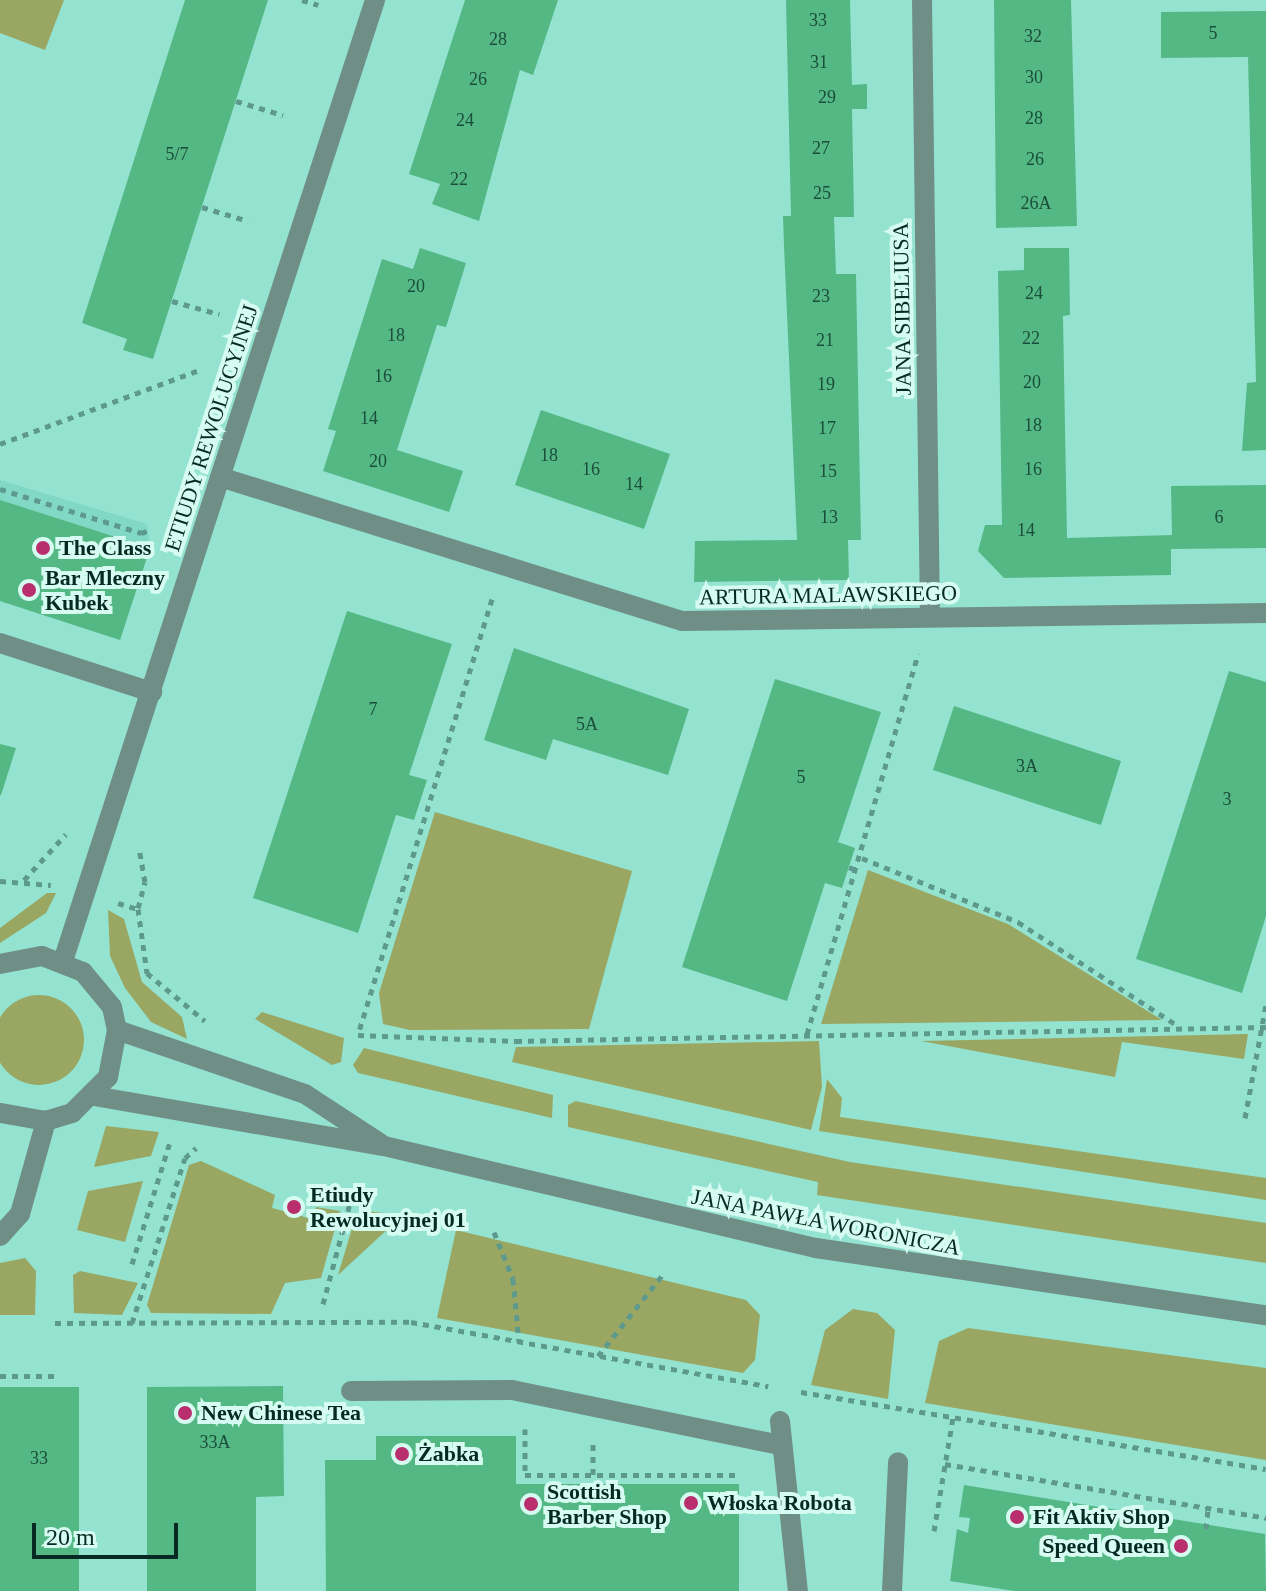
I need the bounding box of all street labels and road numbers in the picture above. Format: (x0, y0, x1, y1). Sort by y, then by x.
street label: JANA SIBELIUSA (887, 222, 917, 396)
street label: ETIUDY REWOLUCYJNEJ (159, 301, 263, 555)
street label: ARTURA MALAWSKIEGO (698, 580, 958, 610)
street label: JANA PAWŁA WORONICZA (688, 1183, 964, 1261)

